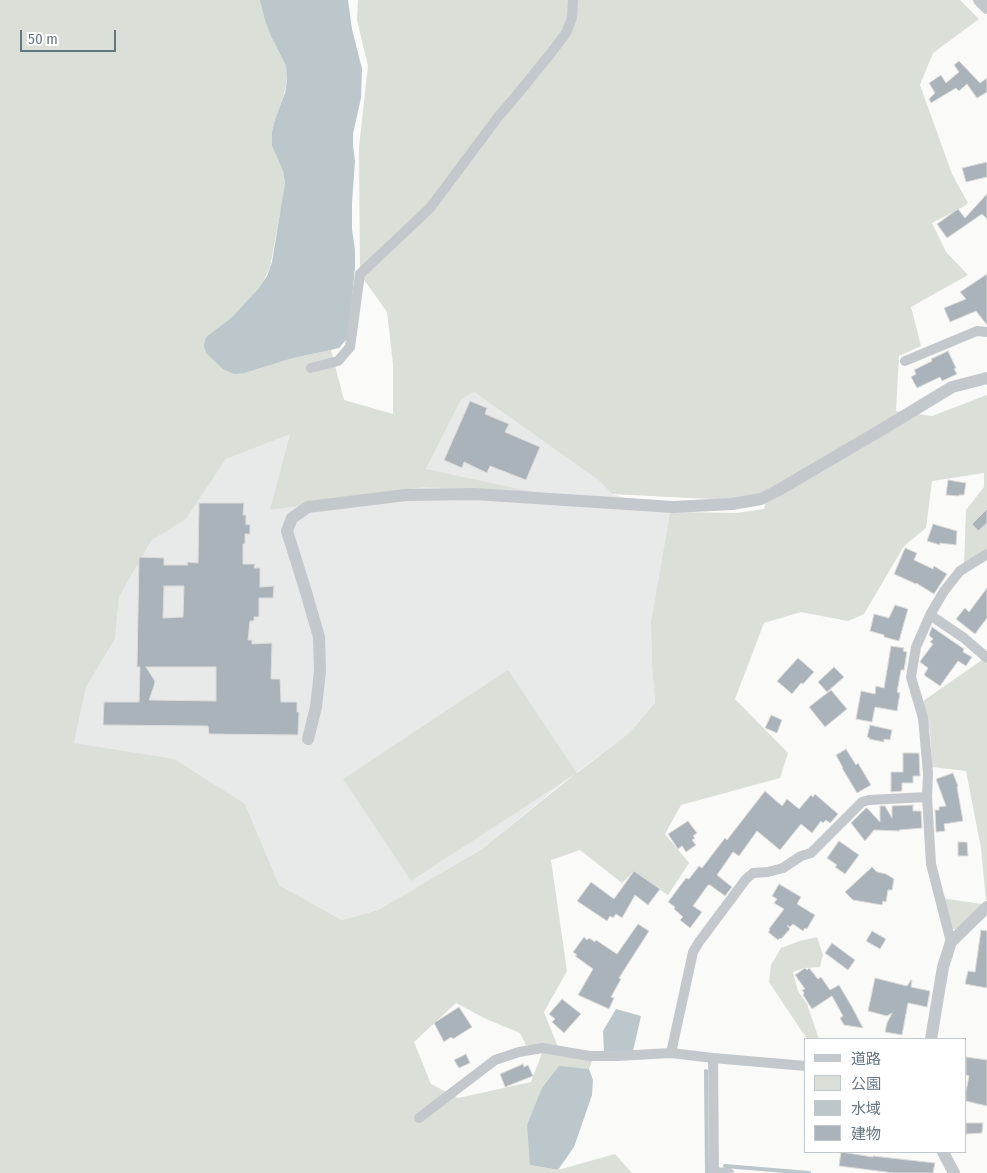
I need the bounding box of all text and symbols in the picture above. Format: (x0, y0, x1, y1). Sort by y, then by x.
scale bar (22, 20, 119, 52)
text: 50 m (28, 30, 58, 48)
legend (804, 1038, 967, 1153)
text: 道路 (851, 1050, 881, 1068)
text: 公園 (851, 1075, 881, 1093)
text: 水域 (851, 1100, 881, 1118)
text: 建物 (851, 1125, 881, 1143)

